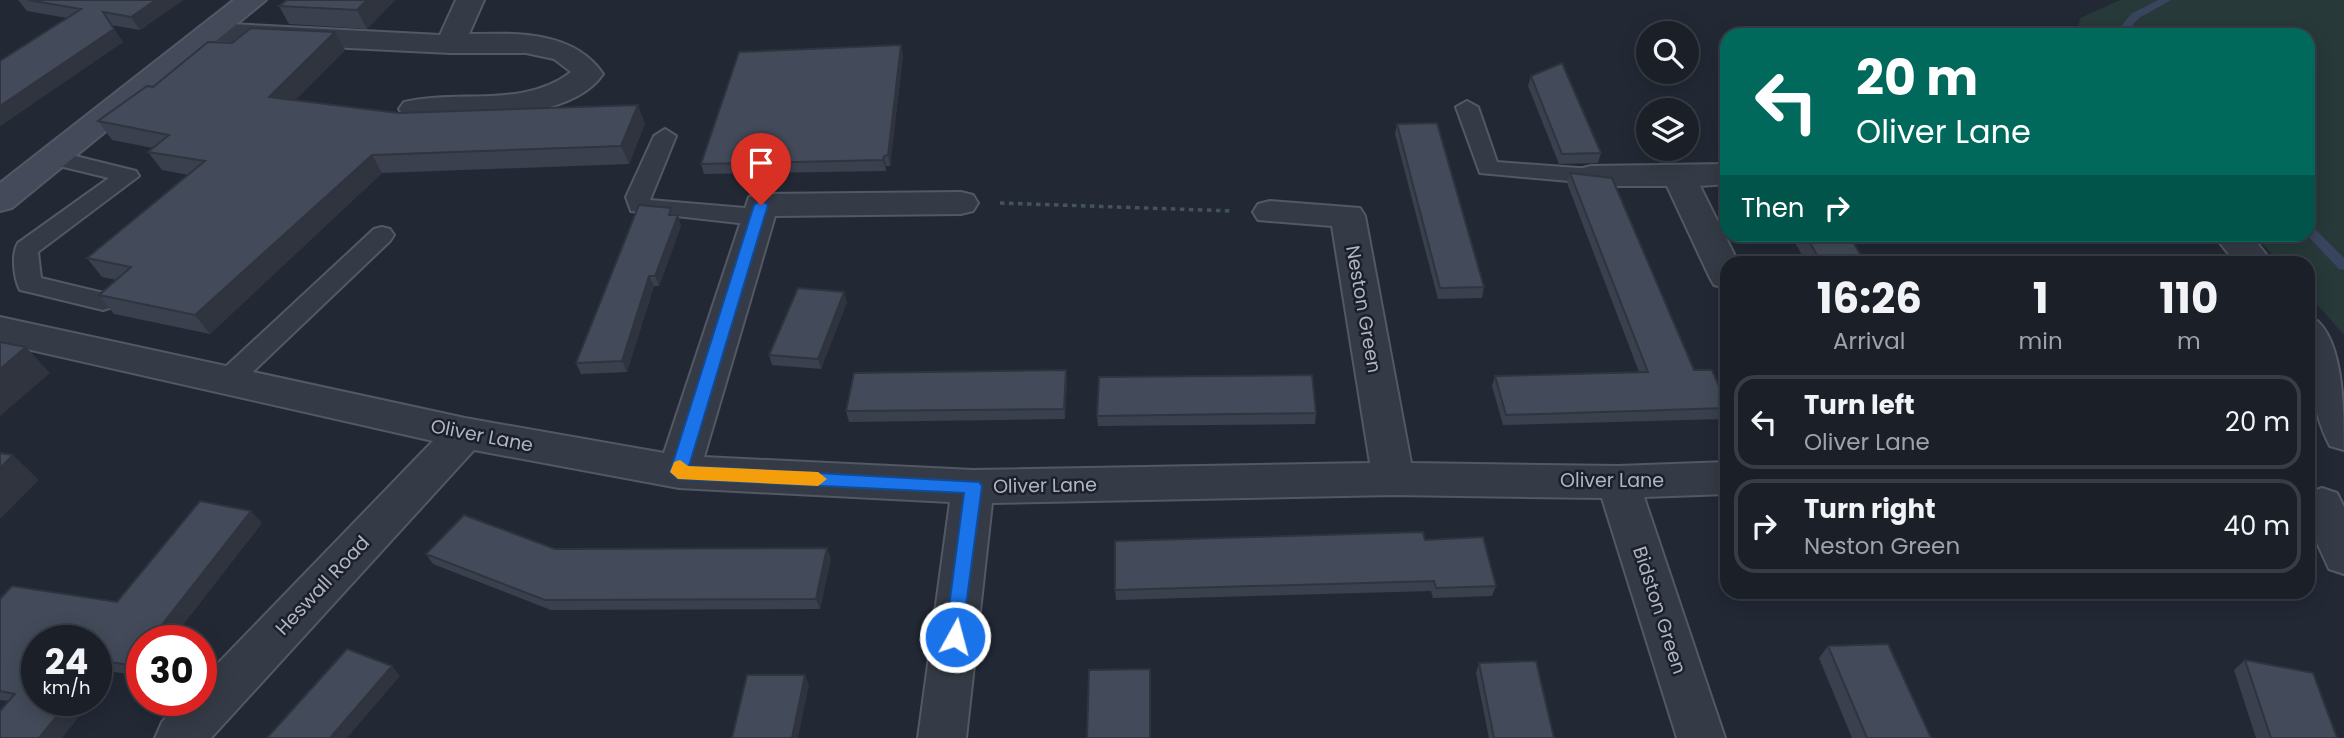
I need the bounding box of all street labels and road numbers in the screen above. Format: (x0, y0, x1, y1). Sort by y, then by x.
street label: Neston Green (1339, 243, 1388, 375)
street label: Oliver Lane (428, 412, 535, 459)
street label: Oliver Lane (1560, 467, 1664, 494)
street label: Oliver Lane (993, 471, 1097, 500)
street label: Heswall Road (269, 530, 376, 641)
street label: Bidston Green (1626, 543, 1693, 678)

